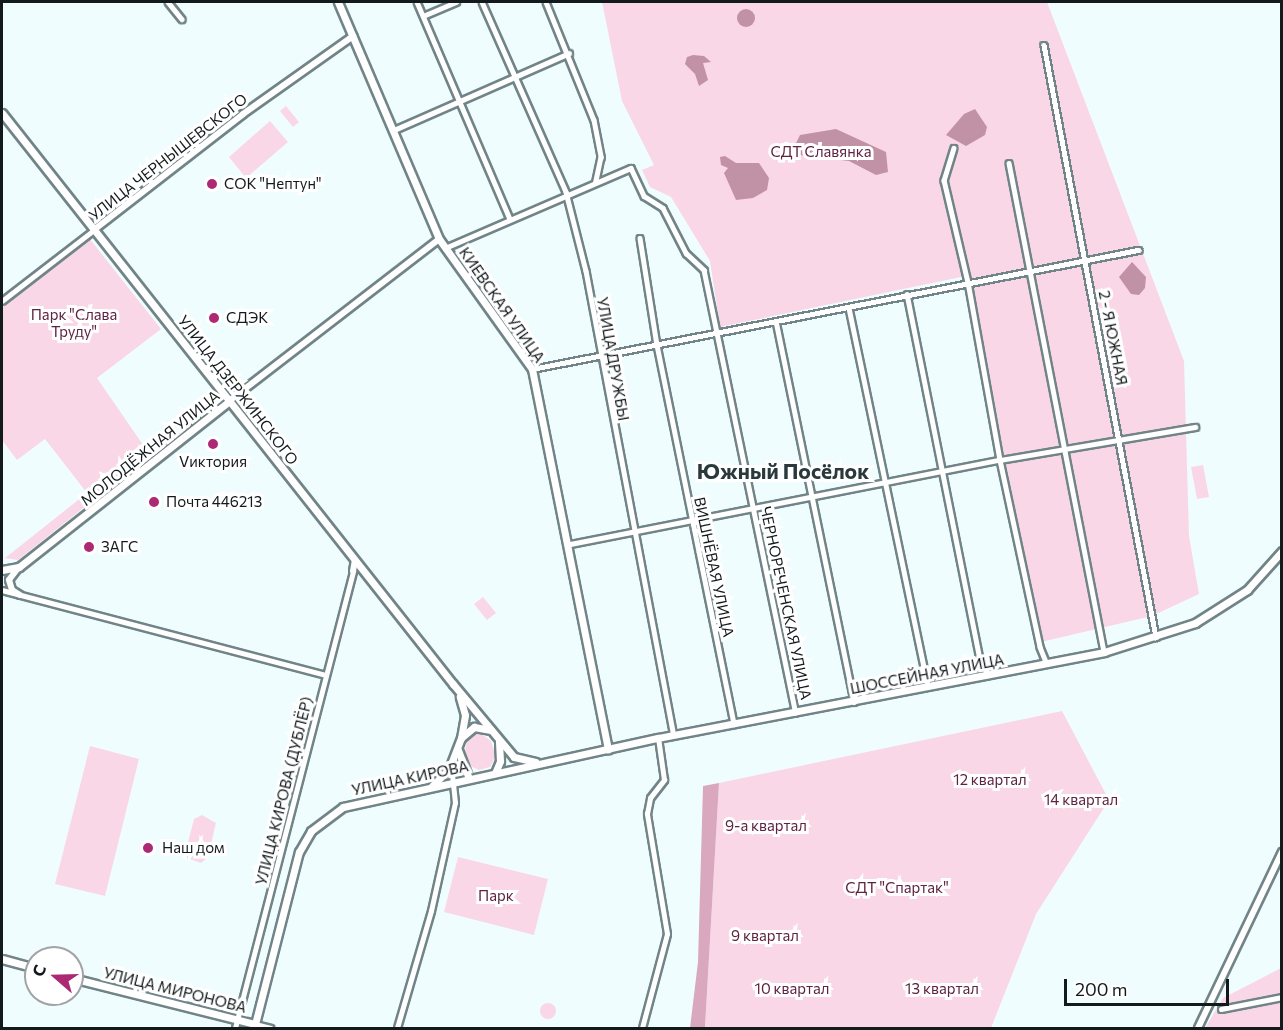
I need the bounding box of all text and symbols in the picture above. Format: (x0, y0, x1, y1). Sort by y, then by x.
street label: УЛИЦА ЧЕРНЫШЕВСКОГО (85, 90, 251, 224)
park label: СДТ Славянка (770, 143, 872, 161)
place label: СОК "Нептун" (224, 175, 322, 193)
marker: СОК "Нептун" (205, 177, 219, 191)
street label: КИЕВСКАЯ УЛИЦА (455, 244, 549, 366)
street label: 2 - Я ЮЖНАЯ (1095, 289, 1131, 387)
street label: УЛИЦА ДРУЖБЫ (593, 296, 633, 422)
park label: Парк "Слава Труду" (31, 305, 117, 340)
place label: СДЭК (226, 309, 268, 327)
marker: СДЭК (207, 311, 221, 325)
street label: УЛИЦА ДЗЕРЖИНСКОГО (174, 312, 302, 468)
street label: МОЛОДЁЖНАЯ УЛИЦА (77, 387, 223, 509)
marker: Vиктория (206, 437, 220, 451)
place label: Vиктория (179, 453, 247, 471)
district label: Южный Посёлок (697, 458, 869, 484)
place label: Почта 446213 (166, 493, 262, 511)
marker: Почта 446213 (147, 495, 161, 509)
street label: ВИШНЁВАЯ УЛИЦА (690, 495, 738, 639)
street label: ЧЕРНОРЕЧЕНСКАЯ УЛИЦА (757, 505, 815, 701)
place label: ЗАГС (101, 538, 138, 556)
marker: ЗАГС (82, 540, 96, 554)
street label: ШОССЕЙНАЯ УЛИЦА (849, 650, 1005, 698)
street label: УЛИЦА КИРОВА (ДУБЛЁР) (252, 695, 316, 887)
street label: УЛИЦА КИРОВА (350, 757, 470, 799)
park label: 12 квартал (953, 771, 1027, 789)
park label: 14 квартал (1044, 791, 1118, 809)
park label: 9-а квартал (725, 817, 807, 835)
marker: Наш дом (139, 839, 157, 857)
place label: Наш дом (162, 839, 225, 857)
park label: СДТ "Спартак" (845, 879, 949, 897)
park label: Парк (478, 887, 514, 905)
park label: 9 квартал (731, 927, 799, 945)
north arrow (24, 946, 84, 1006)
text: С (28, 962, 49, 979)
street label: УЛИЦА МИРОНОВА (102, 964, 248, 1016)
scale bar (1067, 967, 1232, 1005)
text: 200 m (1075, 978, 1128, 1000)
park label: 10 квартал (755, 980, 829, 998)
park label: 13 квартал (905, 980, 979, 998)

